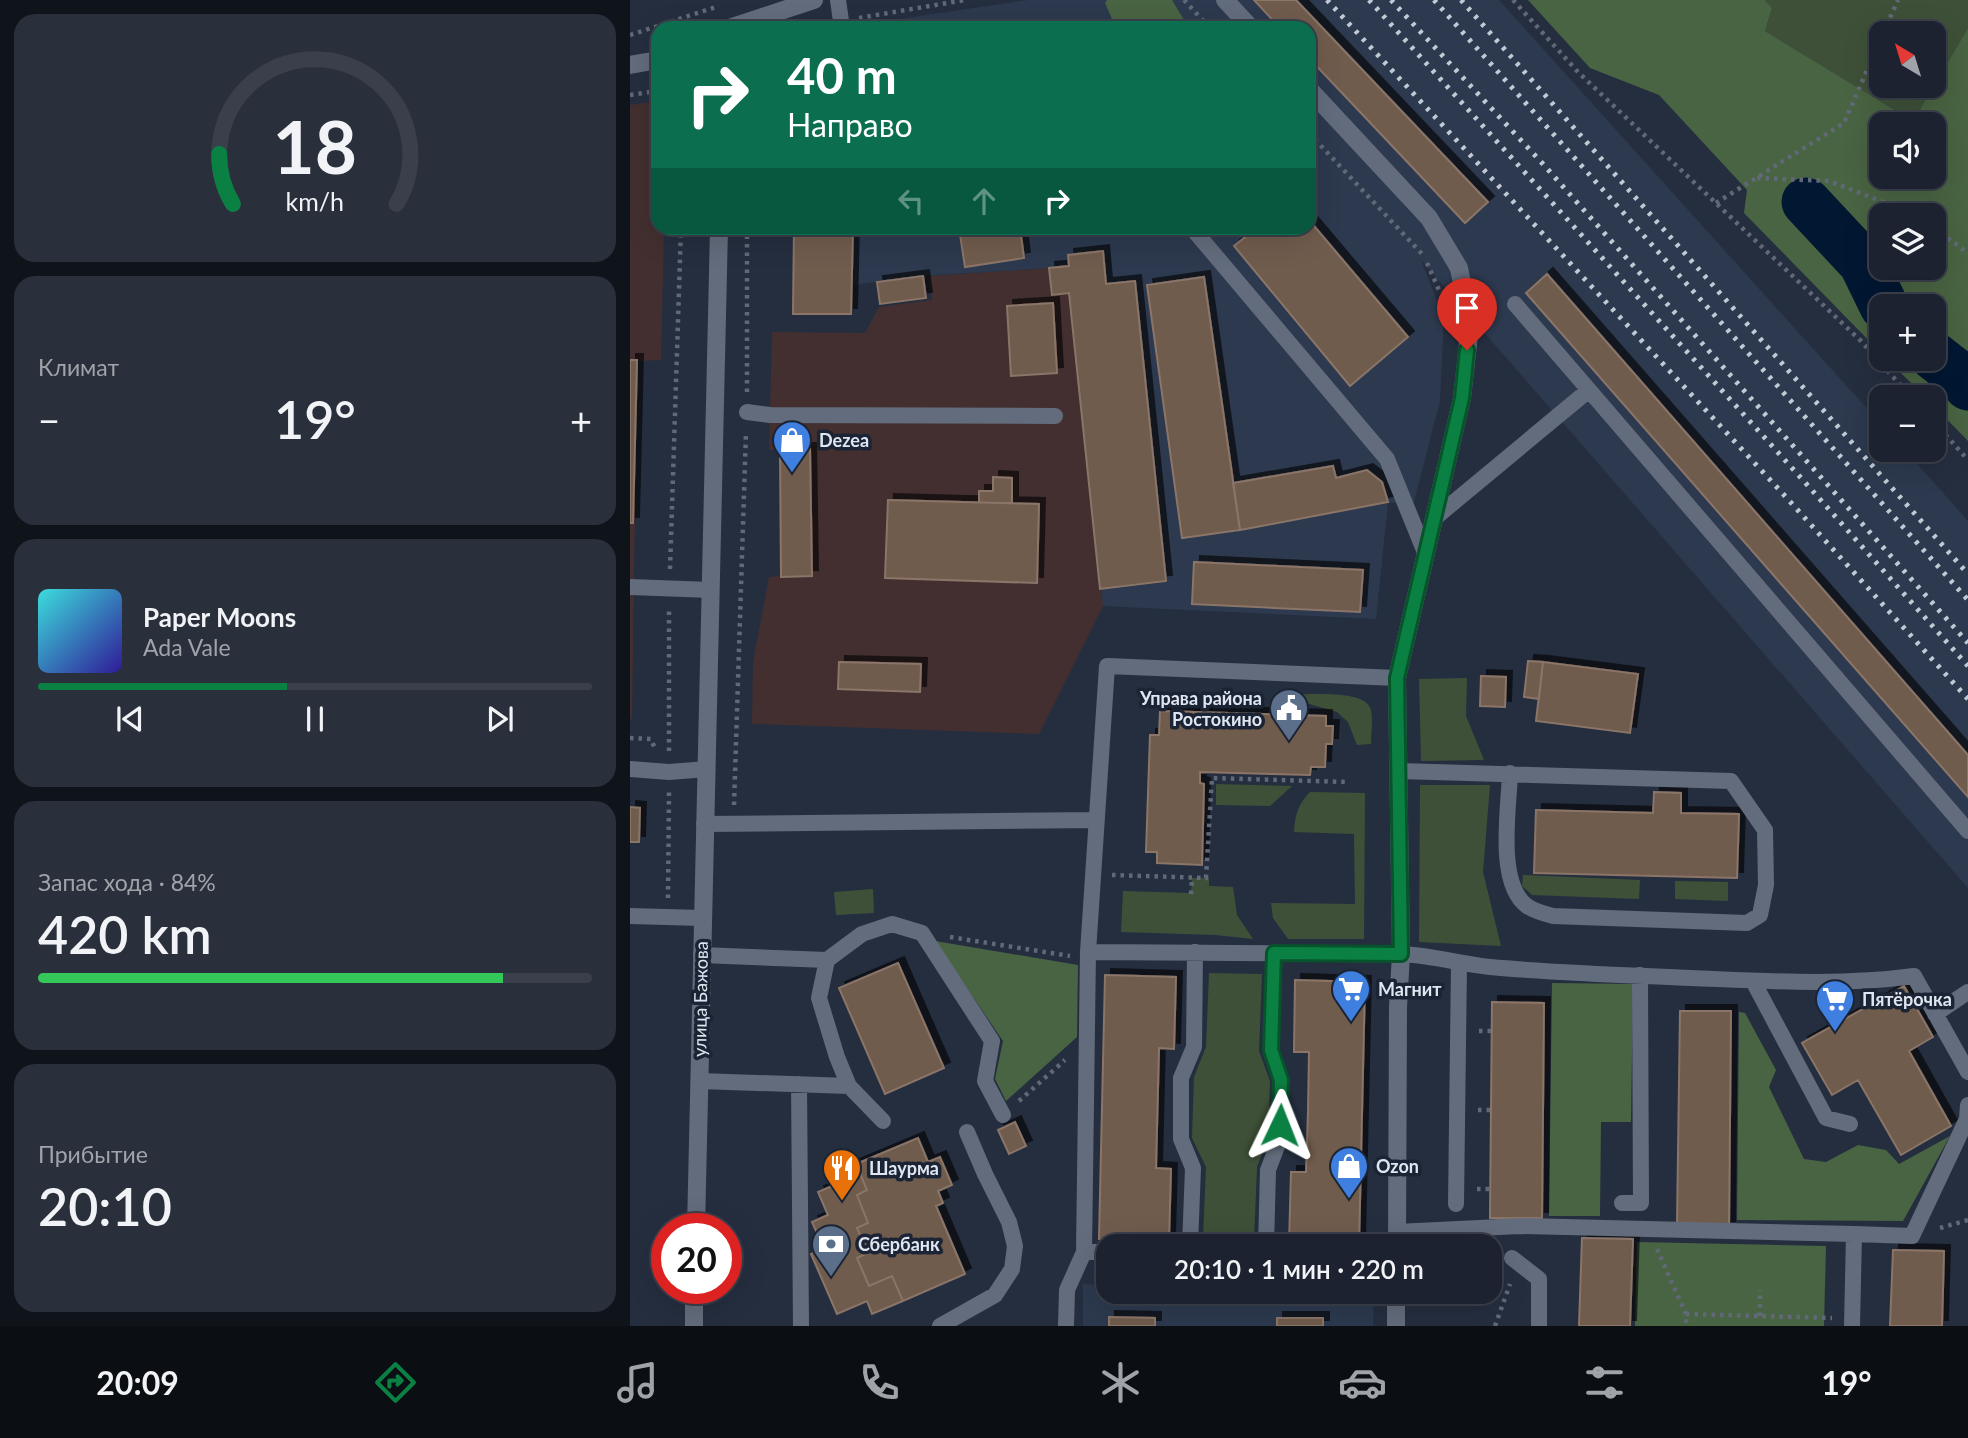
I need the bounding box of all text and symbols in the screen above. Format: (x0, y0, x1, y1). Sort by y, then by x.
north arrow (1869, 21, 1946, 98)
map controls (1869, 21, 1946, 462)
text: 40 m (787, 46, 897, 104)
icon: right (672, 49, 763, 140)
text: 18 (273, 103, 357, 191)
text: Направо (787, 105, 913, 144)
button: sound (1869, 112, 1946, 189)
icon: left (892, 182, 930, 220)
icon: ahead (965, 182, 1003, 220)
icon: right (1038, 182, 1076, 220)
text: km/h (286, 186, 344, 216)
button: layers (1869, 203, 1946, 280)
pin (1437, 278, 1497, 350)
icon: arrive (1448, 289, 1486, 327)
button: + (1869, 294, 1946, 371)
text: Климат (38, 353, 119, 381)
button: − (1869, 385, 1946, 462)
text: 19° (274, 388, 356, 450)
text: − (38, 397, 60, 443)
text: + (570, 397, 592, 443)
shop icon: Dezea (771, 419, 813, 474)
place label: Dezea (819, 429, 869, 451)
text: Paper Moons (143, 601, 296, 633)
text: Ada Vale (143, 633, 231, 661)
place label: Управа района Ростокино (1139, 687, 1262, 730)
public building icon: Управа района Ростокино (1268, 687, 1310, 742)
icon: previous (111, 700, 149, 738)
icon: pause (296, 700, 334, 738)
icon: next (481, 700, 519, 738)
text: Запас хода · 84% (38, 868, 216, 896)
text: 420 km (38, 903, 212, 965)
street label: улица Бажова (688, 941, 712, 1057)
supermarket icon: Магнит (1330, 968, 1372, 1023)
place label: Магнит (1378, 978, 1442, 1000)
supermarket icon: Пятёрочка (1814, 978, 1856, 1033)
place label: Пятёрочка (1862, 988, 1952, 1010)
position arrow (1243, 1088, 1317, 1162)
text: Прибытие (38, 1140, 148, 1168)
shop icon: Ozon (1328, 1145, 1370, 1200)
restaurant icon: Шаурма (821, 1147, 863, 1202)
place label: Ozon (1376, 1155, 1419, 1177)
place label: Шаурма (869, 1157, 939, 1179)
text: 20:10 (38, 1175, 172, 1237)
speed limit sign: 20 (651, 1213, 742, 1304)
bank icon: Сбербанк (810, 1223, 852, 1278)
place label: Сбербанк (858, 1233, 940, 1255)
text: 20:10 · 1 мин · 220 m (1174, 1253, 1424, 1285)
icon: directions (371, 1358, 420, 1407)
icon: music (613, 1358, 662, 1407)
icon: phone (855, 1358, 904, 1407)
icon: climate (1096, 1358, 1145, 1407)
icon: car (1338, 1358, 1387, 1407)
icon: filters (1580, 1358, 1629, 1407)
text: 20:09 (96, 1363, 179, 1402)
text: 19° (1821, 1363, 1872, 1402)

